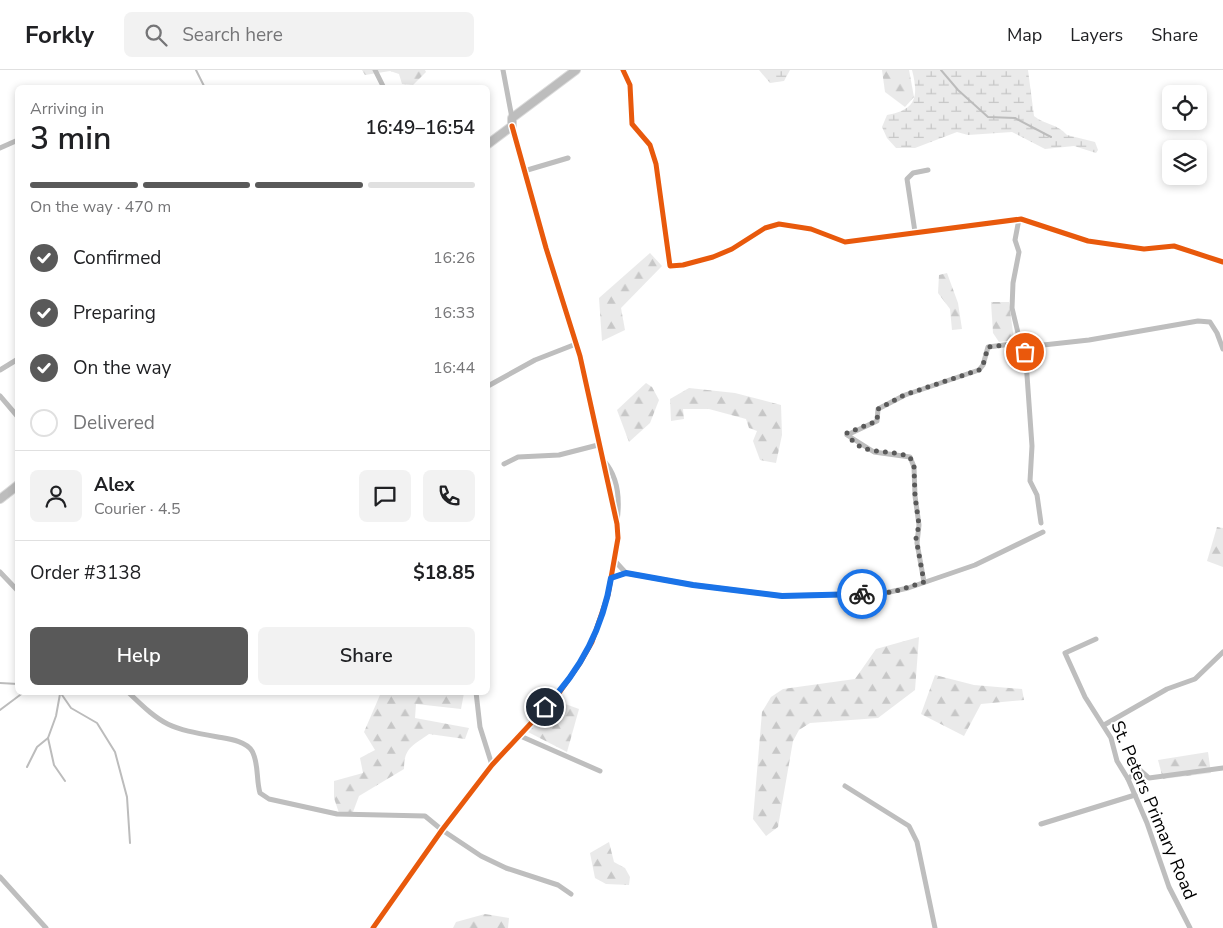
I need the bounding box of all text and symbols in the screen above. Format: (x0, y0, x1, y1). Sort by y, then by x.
search box (124, 12, 474, 57)
text: Forkly (25, 19, 94, 51)
icon: search (142, 21, 170, 49)
text: Search here (182, 22, 283, 48)
text: Map (1007, 23, 1042, 47)
text: Layers (1070, 23, 1123, 47)
text: Share (1151, 23, 1198, 47)
map controls (1162, 85, 1207, 185)
button: locate (1162, 85, 1207, 130)
text: Arriving in (30, 98, 104, 120)
text: 16:49–16:54 (365, 115, 475, 141)
text: 3 min (30, 117, 112, 160)
button: layers (1162, 140, 1207, 185)
text: On the way · 470 m (30, 196, 171, 218)
icon: check (30, 244, 58, 272)
text: Confirmed (73, 245, 161, 271)
text: 16:26 (433, 247, 475, 269)
icon: check (30, 299, 58, 327)
text: Preparing (73, 300, 156, 326)
text: 16:33 (433, 302, 475, 324)
pin (1004, 331, 1046, 373)
icon: bag (1011, 338, 1039, 366)
icon: check (30, 354, 58, 382)
text: On the way (73, 355, 171, 381)
text: 16:44 (433, 357, 475, 379)
text: Delivered (73, 410, 155, 436)
button: person (30, 470, 82, 522)
button: chat (359, 470, 411, 522)
button: phone (423, 470, 475, 522)
text: Alex (94, 472, 135, 498)
text: Courier · 4.5 (94, 498, 180, 520)
text: Order #3138 (30, 560, 141, 586)
text: $18.85 (413, 560, 475, 586)
courier (837, 569, 887, 619)
icon: bike (848, 580, 876, 608)
button: Help (30, 627, 248, 685)
button: Share (258, 627, 475, 685)
pin (524, 686, 566, 728)
icon: home (531, 693, 559, 721)
street label: St. Peters Primary Road (1105, 717, 1203, 903)

